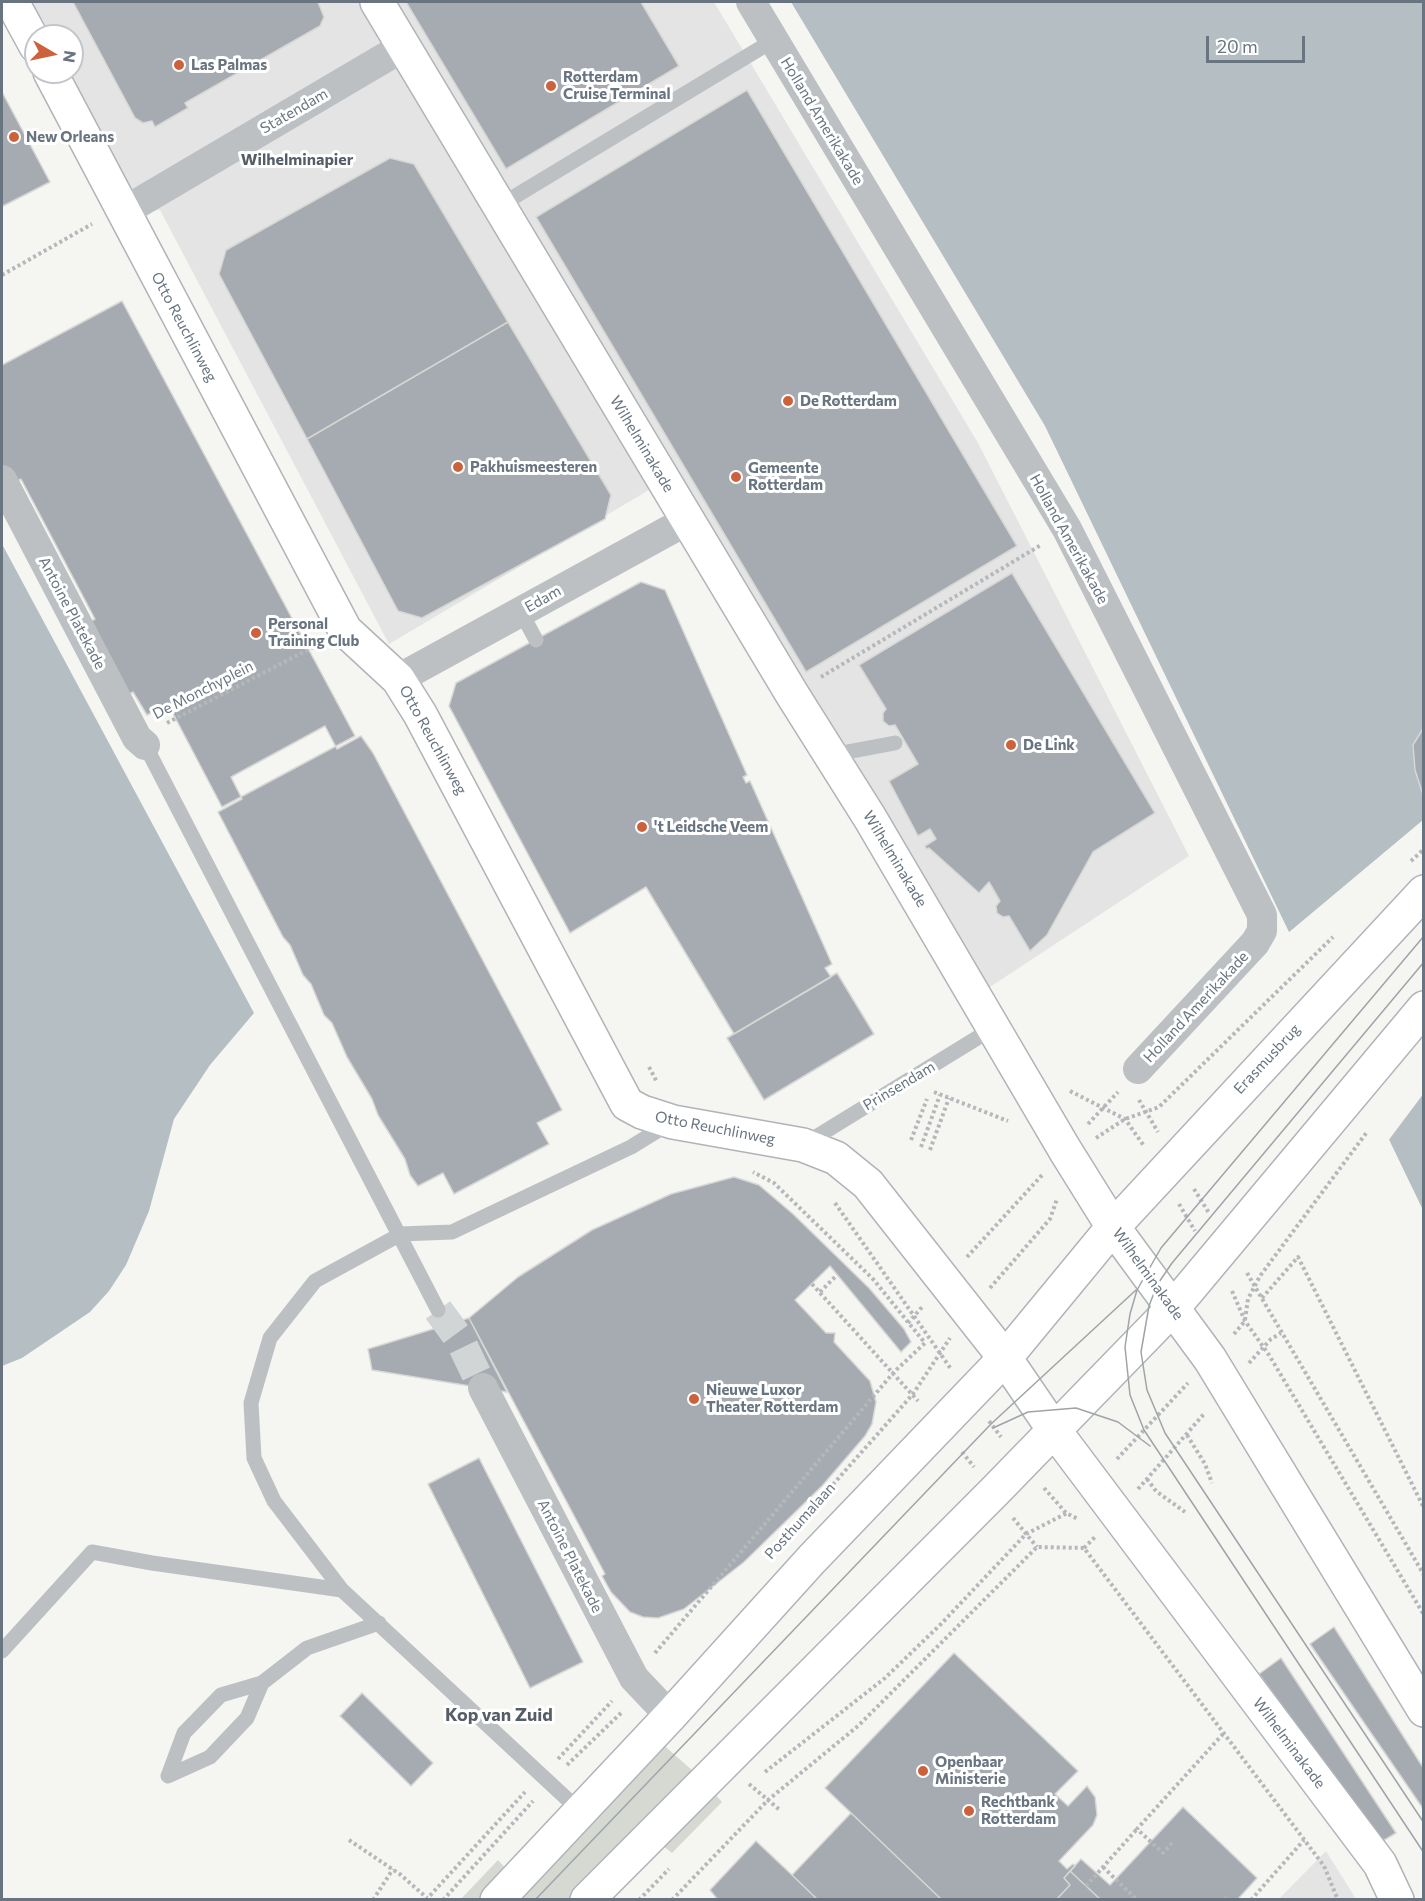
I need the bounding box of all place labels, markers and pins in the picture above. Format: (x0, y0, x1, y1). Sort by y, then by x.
place label: Las Palmas (191, 56, 267, 74)
marker: Las Palmas (172, 58, 186, 72)
place label: Rotterdam Cruise Terminal (563, 68, 671, 103)
marker: Rotterdam Cruise Terminal (544, 79, 558, 93)
place label: New Orleans (26, 128, 114, 146)
marker: New Orleans (7, 130, 21, 144)
place label: De Rotterdam (800, 392, 897, 410)
marker: De Rotterdam (781, 394, 795, 408)
place label: Pakhuismeesteren (470, 458, 597, 476)
place label: Gemeente Rotterdam (748, 459, 823, 494)
marker: Pakhuismeesteren (451, 460, 465, 474)
marker: Gemeente Rotterdam (729, 470, 743, 484)
place label: Personal Training Club (268, 615, 359, 650)
marker: Personal Training Club (249, 626, 263, 640)
place label: De Link (1023, 736, 1075, 754)
marker: De Link (1004, 738, 1018, 752)
place label: 't Leidsche Veem (654, 818, 768, 836)
marker: 't Leidsche Veem (635, 820, 649, 834)
place label: Nieuwe Luxor Theater Rotterdam (706, 1381, 838, 1416)
marker: Nieuwe Luxor Theater Rotterdam (687, 1392, 701, 1406)
place label: Openbaar Ministerie (935, 1753, 1006, 1788)
marker: Openbaar Ministerie (916, 1764, 930, 1778)
place label: Rechtbank Rotterdam (981, 1793, 1056, 1828)
marker: Rechtbank Rotterdam (962, 1804, 976, 1818)

